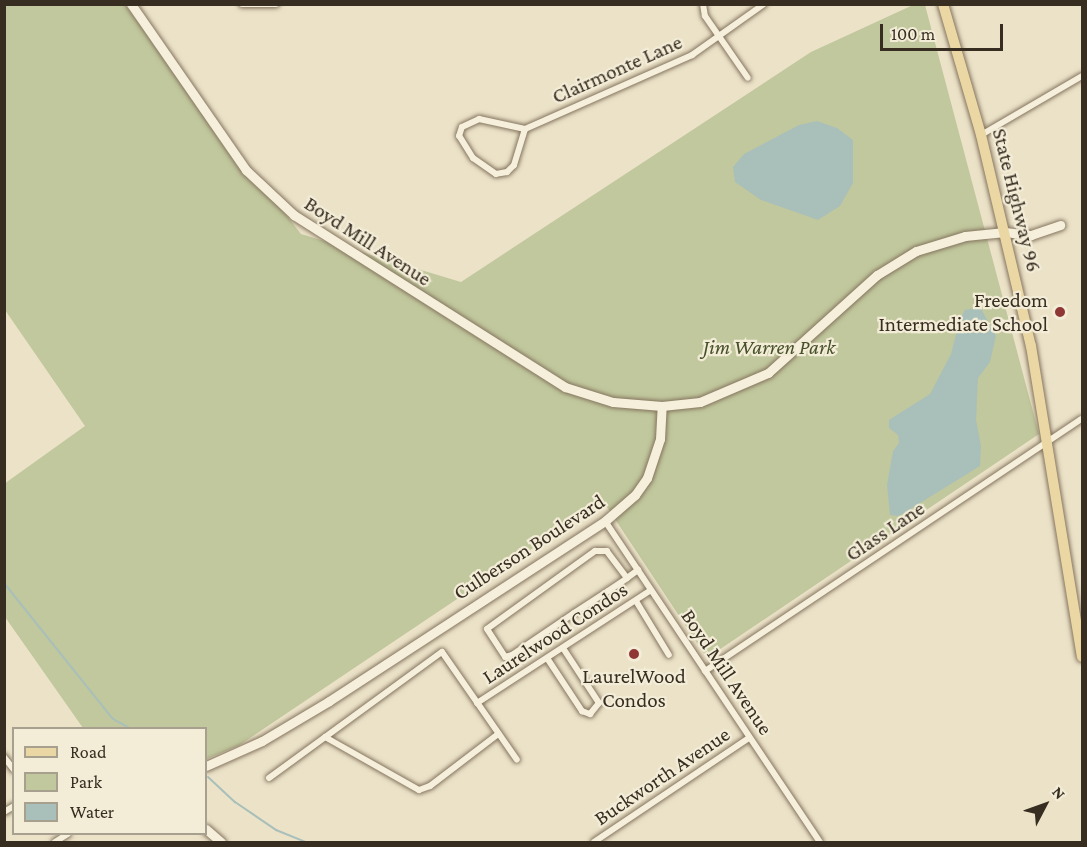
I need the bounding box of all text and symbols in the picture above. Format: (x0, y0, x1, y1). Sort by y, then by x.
scale bar (883, 12, 1006, 50)
text: 100 m (891, 24, 935, 44)
street label: Clairmonte Lane (548, 29, 686, 109)
street label: State Highway 96 (987, 126, 1047, 274)
street label: Boyd Mill Avenue (300, 191, 436, 291)
place label: Freedom Intermediate School (878, 287, 1048, 337)
marker: Freedom Intermediate School (1053, 305, 1067, 319)
park label: Jim Warren Park (703, 334, 835, 360)
street label: Culberson Boulevard (449, 489, 609, 605)
street label: Glass Lane (841, 495, 929, 567)
street label: Laurelwood Condos (478, 577, 632, 689)
street label: Boyd Mill Avenue (676, 604, 778, 740)
marker: LaurelWood Condos (627, 647, 641, 661)
place label: LaurelWood Condos (582, 663, 686, 713)
street label: Buckworth Avenue (589, 721, 735, 831)
legend (12, 727, 207, 835)
text: Road (70, 742, 107, 762)
text: Park (70, 772, 102, 792)
north arrow (1015, 775, 1075, 835)
text: N (1049, 783, 1069, 803)
text: Water (70, 802, 114, 822)

